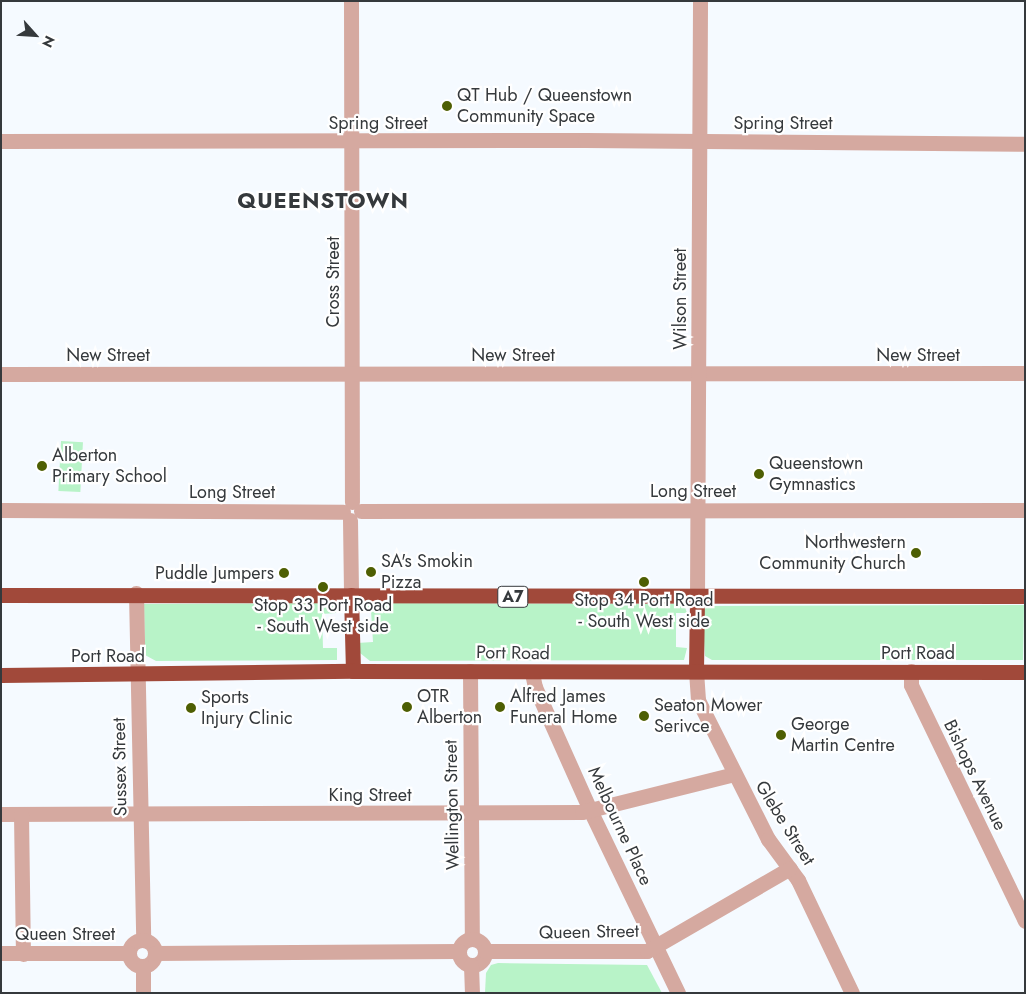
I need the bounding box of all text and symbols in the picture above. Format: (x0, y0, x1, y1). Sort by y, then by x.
north arrow (10, 10, 60, 60)
text: N (37, 32, 60, 51)
place label: QT Hub / Queenstown Community Space (457, 85, 632, 128)
marker: QT Hub / Queenstown Community Space (441, 100, 453, 112)
street label: Spring Street (328, 112, 428, 134)
street label: Spring Street (733, 112, 833, 134)
district label: QUEENSTOWN (236, 188, 410, 214)
street label: Cross Street (322, 237, 344, 327)
street label: Wilson Street (669, 248, 691, 350)
street label: New Street (66, 344, 150, 366)
street label: New Street (471, 344, 555, 366)
street label: New Street (876, 344, 960, 366)
place label: Alberton Primary School (52, 445, 167, 488)
place label: Queenstown Gymnastics (769, 453, 863, 496)
marker: Alberton Primary School (36, 460, 48, 472)
marker: Queenstown Gymnastics (753, 468, 765, 480)
street label: Long Street (650, 480, 736, 502)
street label: Long Street (189, 481, 275, 503)
place label: Northwestern Community Church (759, 532, 906, 574)
marker: Northwestern Community Church (910, 547, 922, 559)
place label: SA's Smokin Pizza (381, 551, 473, 594)
place label: Puddle Jumpers (155, 562, 274, 584)
marker: SA's Smokin Pizza (365, 566, 377, 578)
marker: Puddle Jumpers (278, 567, 290, 579)
marker: Stop 34 Port Road - South West side (638, 576, 650, 588)
marker: Stop 33 Port Road - South West side (317, 581, 329, 593)
road number: A7 (497, 584, 529, 610)
place label: Stop 34 Port Road - South West side (574, 590, 714, 632)
place label: Stop 33 Port Road - South West side (254, 595, 392, 638)
street label: Port Road (476, 642, 550, 664)
street label: Port Road (881, 642, 955, 664)
street label: Port Road (71, 645, 145, 667)
place label: OTR Alberton (417, 686, 482, 729)
place label: Alfred James Funeral Home (510, 686, 617, 729)
place label: Sports Injury Clinic (201, 687, 293, 730)
place label: Seaton Mower Serivce (654, 695, 762, 738)
marker: OTR Alberton (401, 701, 413, 713)
marker: Alfred James Funeral Home (494, 701, 506, 713)
marker: Sports Injury Clinic (185, 702, 197, 714)
marker: Seaton Mower Serivce (638, 710, 650, 722)
place label: George Martin Centre (791, 714, 895, 756)
street label: Bishops Avenue (939, 716, 1011, 834)
street label: Sussex Street (108, 717, 132, 817)
marker: George Martin Centre (775, 729, 787, 741)
street label: Wellington Street (440, 740, 464, 870)
street label: Melbourne Place (583, 763, 657, 889)
street label: Glebe Street (751, 777, 819, 869)
street label: King Street (329, 784, 411, 806)
street label: Queen Street (539, 920, 639, 944)
street label: Queen Street (15, 923, 115, 945)

